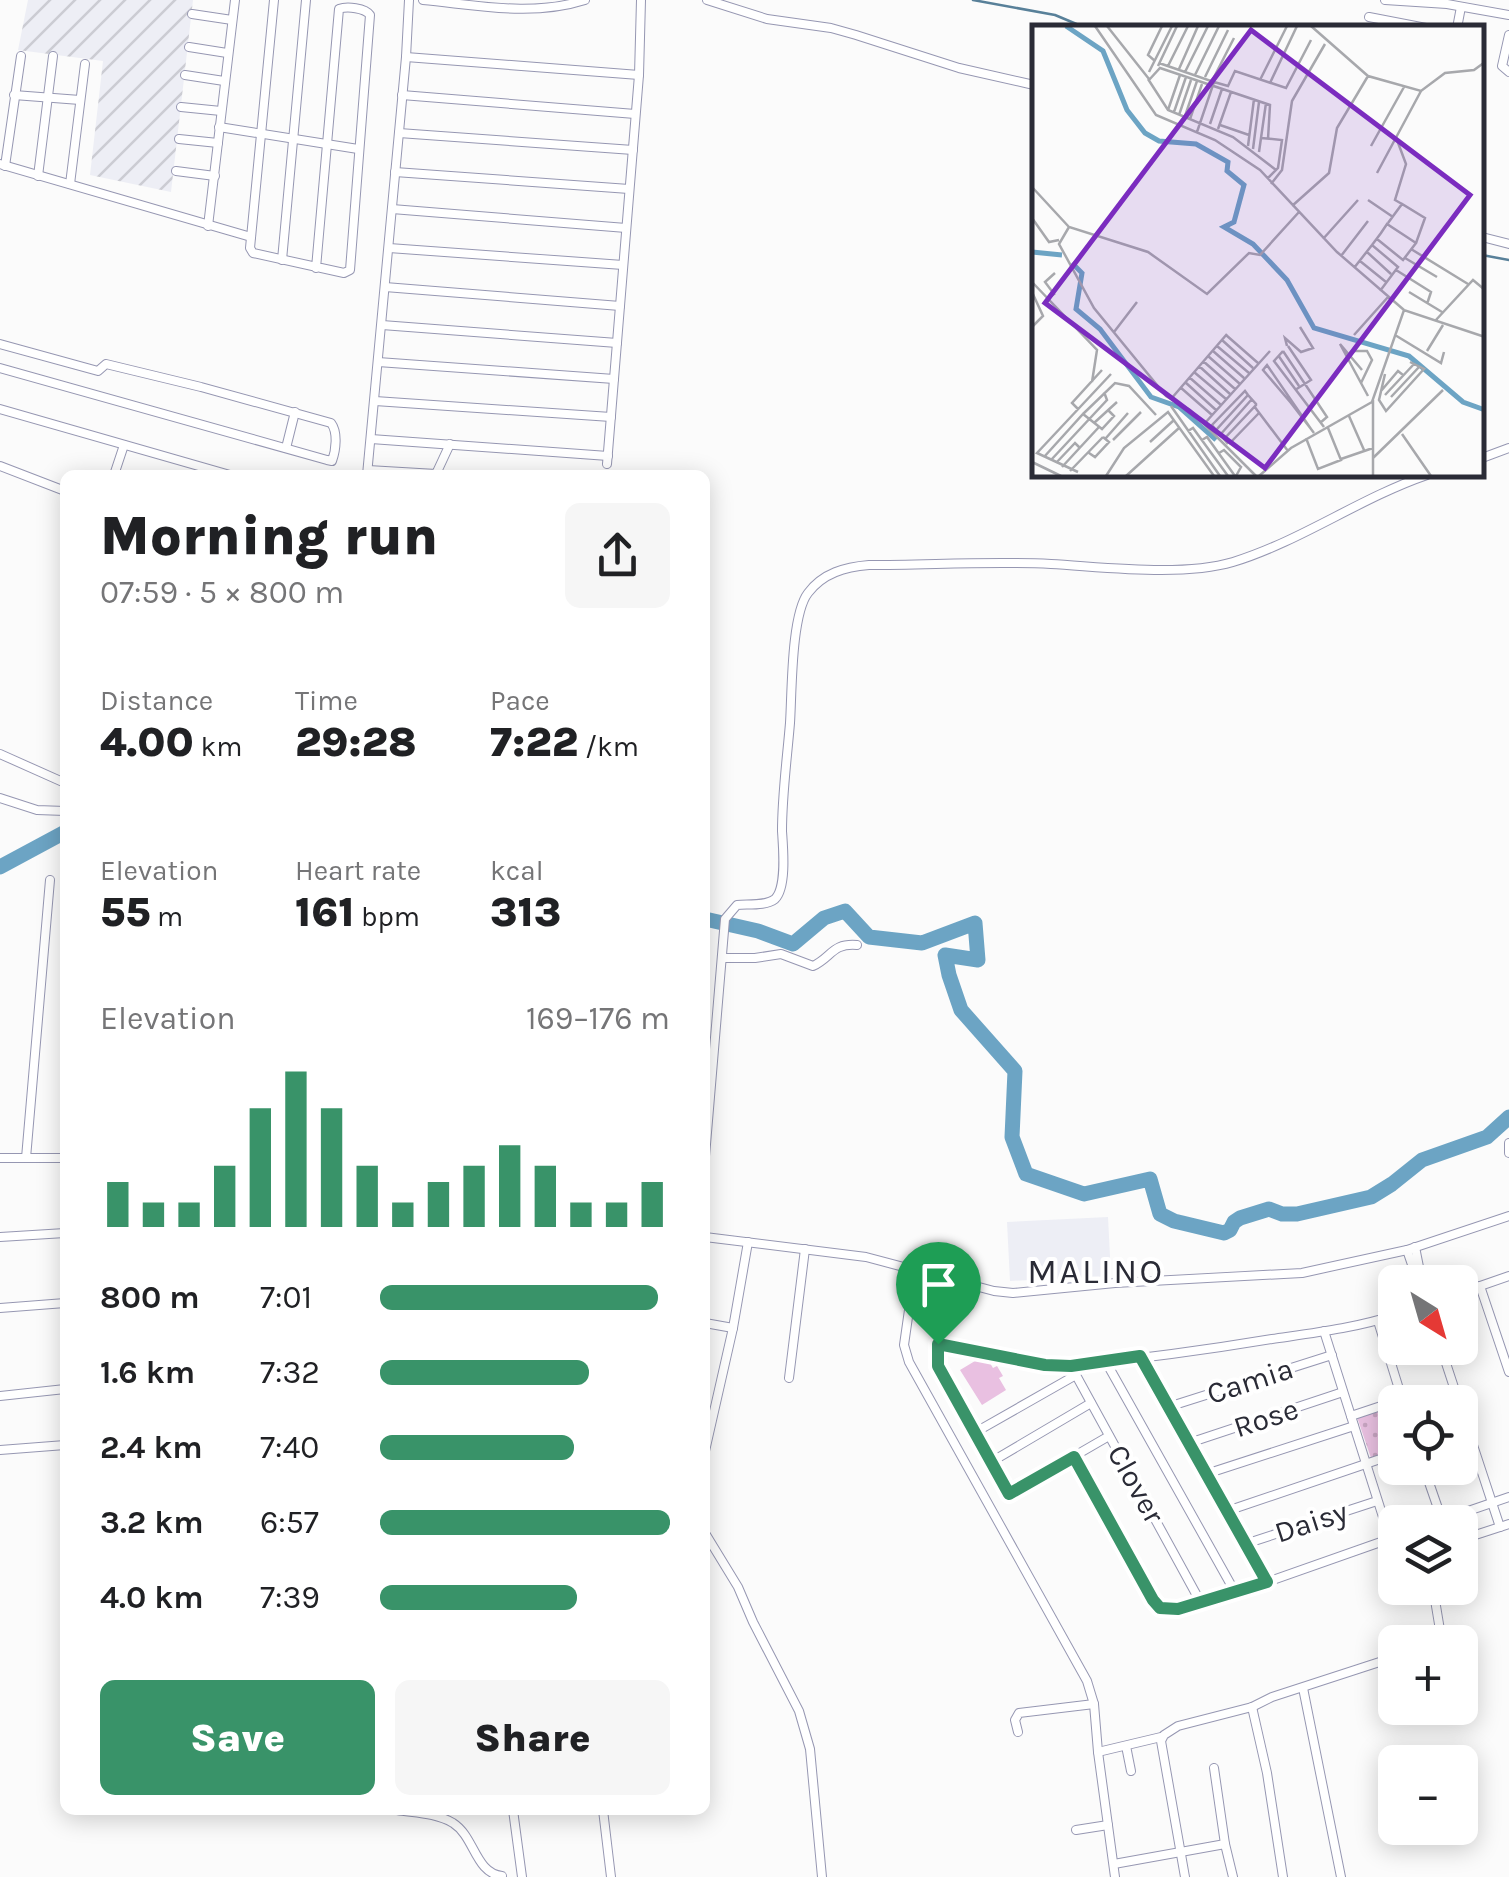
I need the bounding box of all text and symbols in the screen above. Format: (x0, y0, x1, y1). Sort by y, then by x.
inset map (1032, 25, 1484, 478)
button: share (565, 503, 670, 608)
text: Morning run (100, 504, 438, 568)
text: 07:59 · 5 × 800 m (100, 574, 344, 611)
text: Distance (100, 684, 213, 717)
text: Time (295, 684, 358, 717)
text: Pace (490, 684, 550, 717)
text: 4.00 (100, 717, 194, 767)
text: 29:28 (295, 717, 417, 767)
text: 7:22 (490, 717, 578, 767)
text: km (194, 730, 242, 763)
text: /km (578, 730, 639, 763)
text: Elevation (100, 854, 219, 887)
text: Heart rate (295, 854, 421, 887)
text: kcal (490, 854, 543, 887)
text: 55 (100, 887, 150, 937)
text: 161 (295, 887, 354, 937)
text: 313 (490, 887, 561, 937)
text: m (150, 900, 183, 933)
text: bpm (354, 900, 420, 933)
text: Elevation (100, 1000, 235, 1037)
text: 169–176 m (526, 1000, 670, 1037)
pin (896, 1242, 981, 1345)
district label: MALINO (1027, 1251, 1165, 1292)
icon: arrive (911, 1257, 966, 1312)
north arrow (1378, 1265, 1478, 1365)
map controls (1378, 1265, 1478, 1845)
text: 800 m (100, 1279, 200, 1316)
text: 7:01 (260, 1279, 312, 1316)
street label: Camia (1202, 1350, 1298, 1412)
text: 1.6 km (100, 1354, 195, 1391)
text: 7:32 (260, 1354, 320, 1391)
button: locate (1378, 1385, 1478, 1485)
street label: Rose (1229, 1391, 1303, 1445)
text: 2.4 km (100, 1429, 203, 1466)
text: 7:40 (260, 1429, 319, 1466)
street label: Clover (1100, 1438, 1172, 1530)
street label: Daisy (1270, 1493, 1352, 1551)
text: 3.2 km (100, 1504, 204, 1541)
text: 6:57 (260, 1504, 319, 1541)
button: layers (1378, 1505, 1478, 1605)
text: 4.0 km (100, 1579, 204, 1616)
text: 7:39 (260, 1579, 320, 1616)
button: + (1378, 1625, 1478, 1725)
button: Save (100, 1680, 375, 1795)
button: Share (395, 1680, 670, 1795)
button: − (1378, 1745, 1478, 1845)

